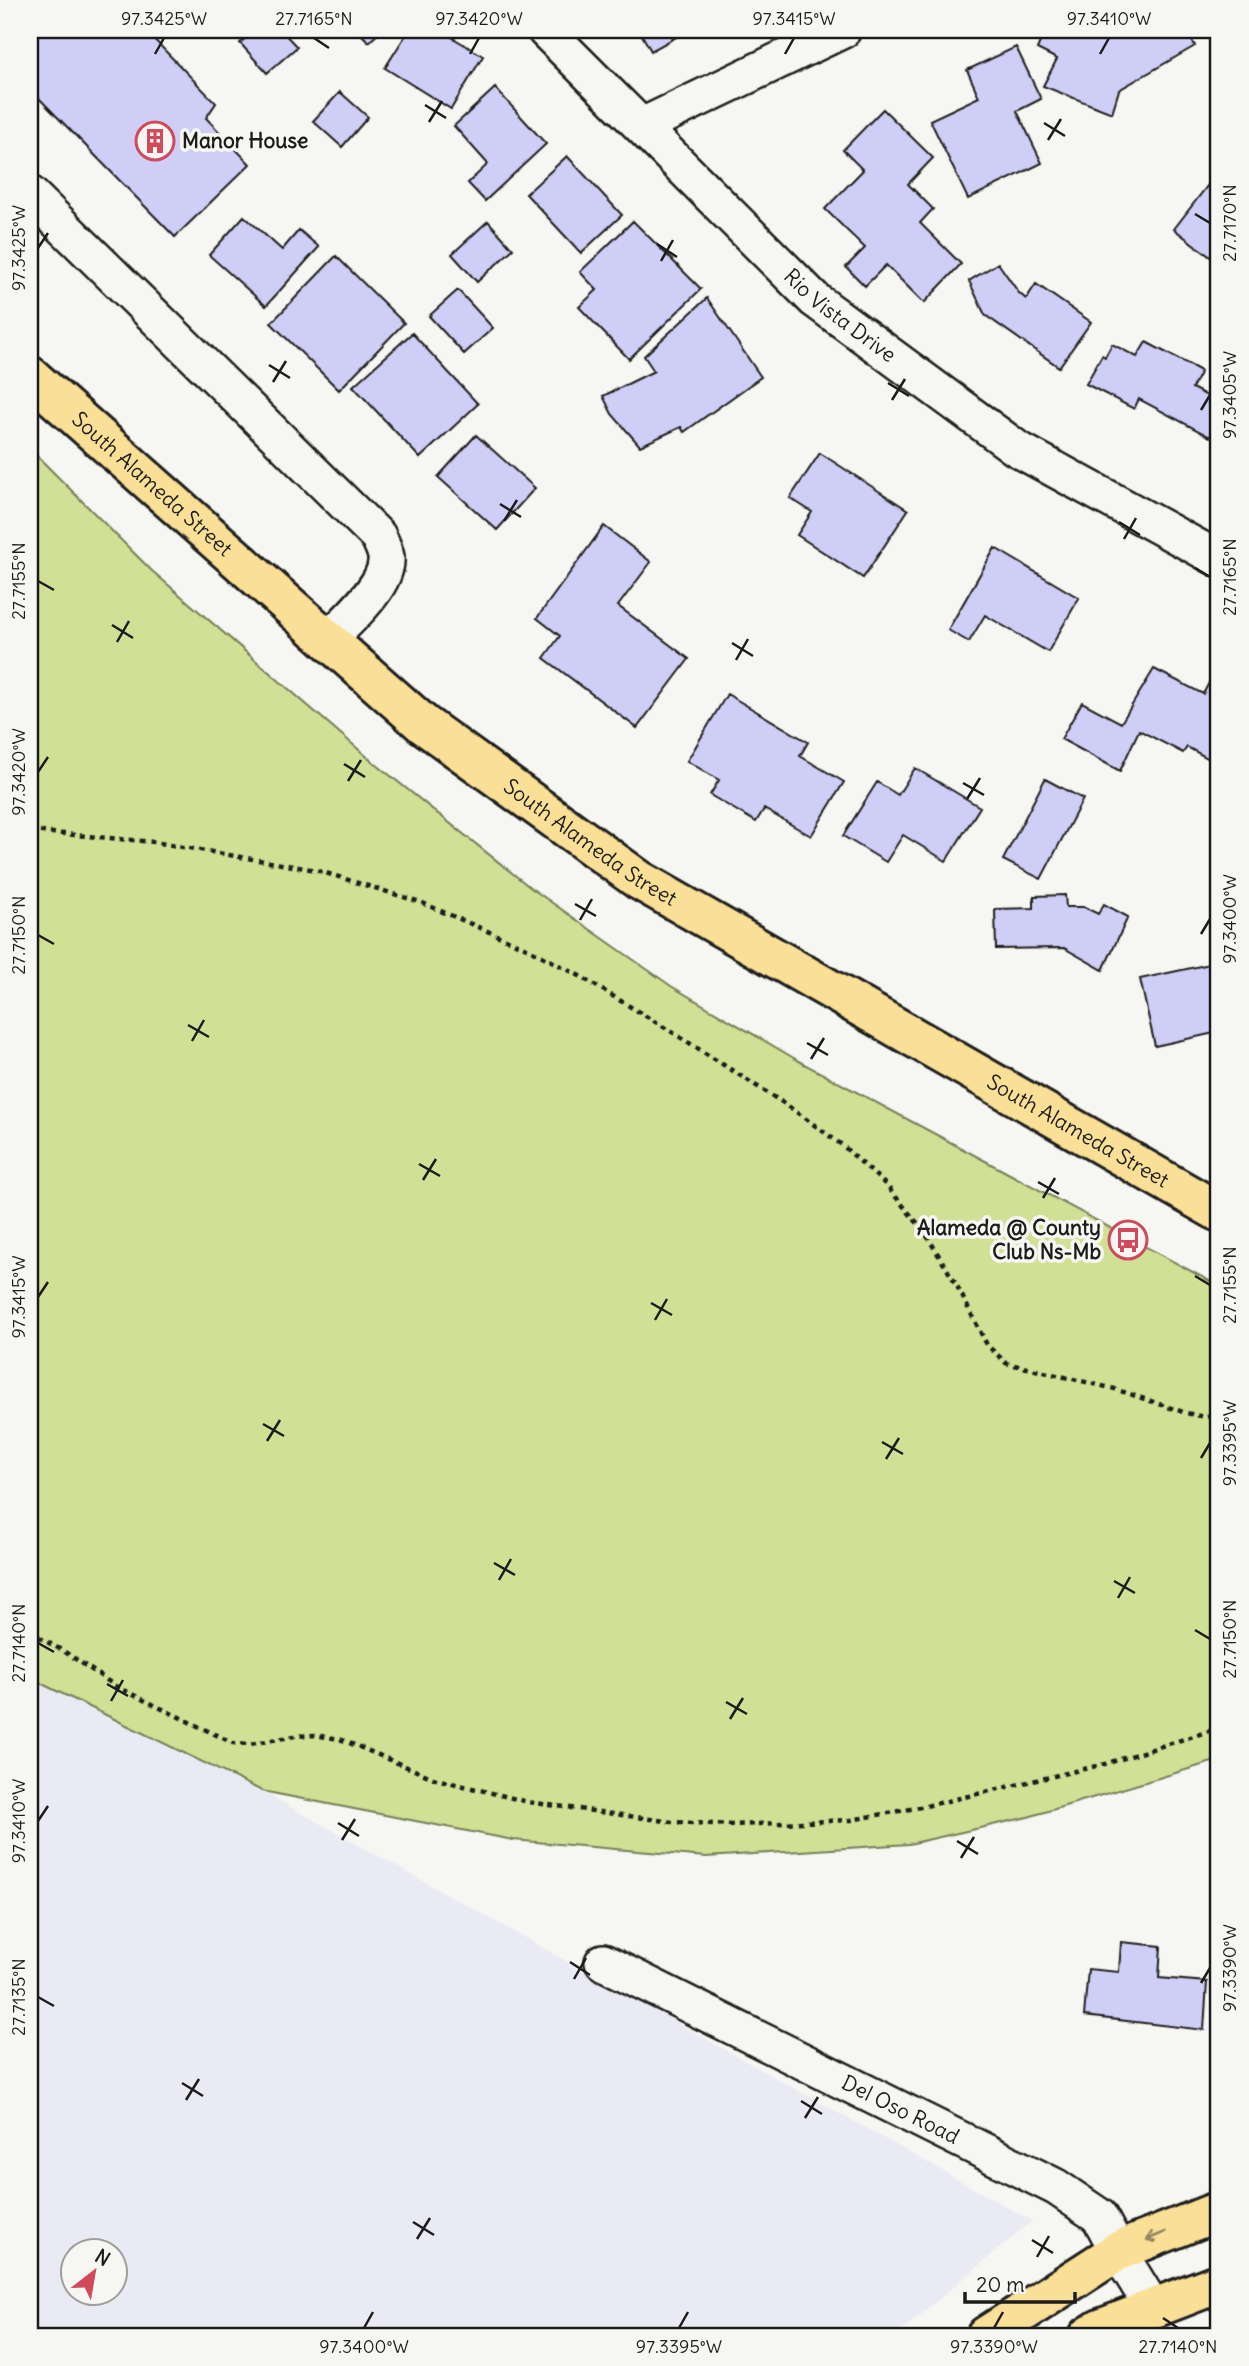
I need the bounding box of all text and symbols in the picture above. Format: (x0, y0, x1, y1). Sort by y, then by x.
text: 97.3425°W (121, 7, 207, 30)
text: 27.7165°N (275, 7, 353, 30)
text: 97.3420°W (435, 7, 523, 30)
text: 97.3415°W (752, 7, 836, 30)
text: 97.3410°W (1067, 7, 1151, 30)
building icon: Manor House (134, 120, 176, 162)
place label: Manor House (182, 127, 308, 154)
text: 27.7170°N (1218, 184, 1241, 262)
text: 97.3425°W (7, 205, 30, 291)
street label: Rio Vista Drive (778, 263, 902, 368)
text: 97.3405°W (1218, 351, 1241, 439)
street label: South Alameda Street (67, 406, 238, 562)
text: 27.7165°N (1218, 538, 1241, 616)
text: 27.7155°N (7, 542, 30, 620)
text: 97.3420°W (7, 728, 30, 816)
street label: South Alameda Street (498, 773, 682, 912)
text: 97.3400°W (1218, 874, 1241, 964)
text: 27.7150°N (7, 895, 30, 975)
street label: South Alameda Street (982, 1068, 1174, 1193)
place label: Alameda @ County Club Ns-Mb (917, 1214, 1101, 1265)
bus stop icon: Alameda @ County Club Ns-Mb (1107, 1219, 1149, 1261)
text: 27.7155°N (1218, 1246, 1241, 1324)
text: 97.3415°W (7, 1255, 30, 1339)
text: 97.3395°W (1218, 1400, 1241, 1486)
text: 27.7150°N (1218, 1599, 1241, 1679)
text: 27.7140°N (7, 1603, 30, 1683)
text: 97.3410°W (7, 1779, 30, 1863)
text: 97.3390°W (1218, 1924, 1241, 2012)
text: 27.7135°N (7, 1958, 30, 2036)
street label: Del Oso Road (837, 2069, 964, 2150)
one-way arrow (1145, 2230, 1167, 2243)
north arrow (60, 2236, 130, 2306)
text: N (91, 2244, 115, 2271)
scale bar (965, 2261, 1076, 2305)
text: 20 m (976, 2271, 1025, 2298)
text: 97.3400°W (319, 2335, 409, 2358)
text: 97.3395°W (636, 2335, 722, 2358)
text: 97.3390°W (950, 2335, 1038, 2358)
text: 27.7140°N (1138, 2335, 1218, 2358)

